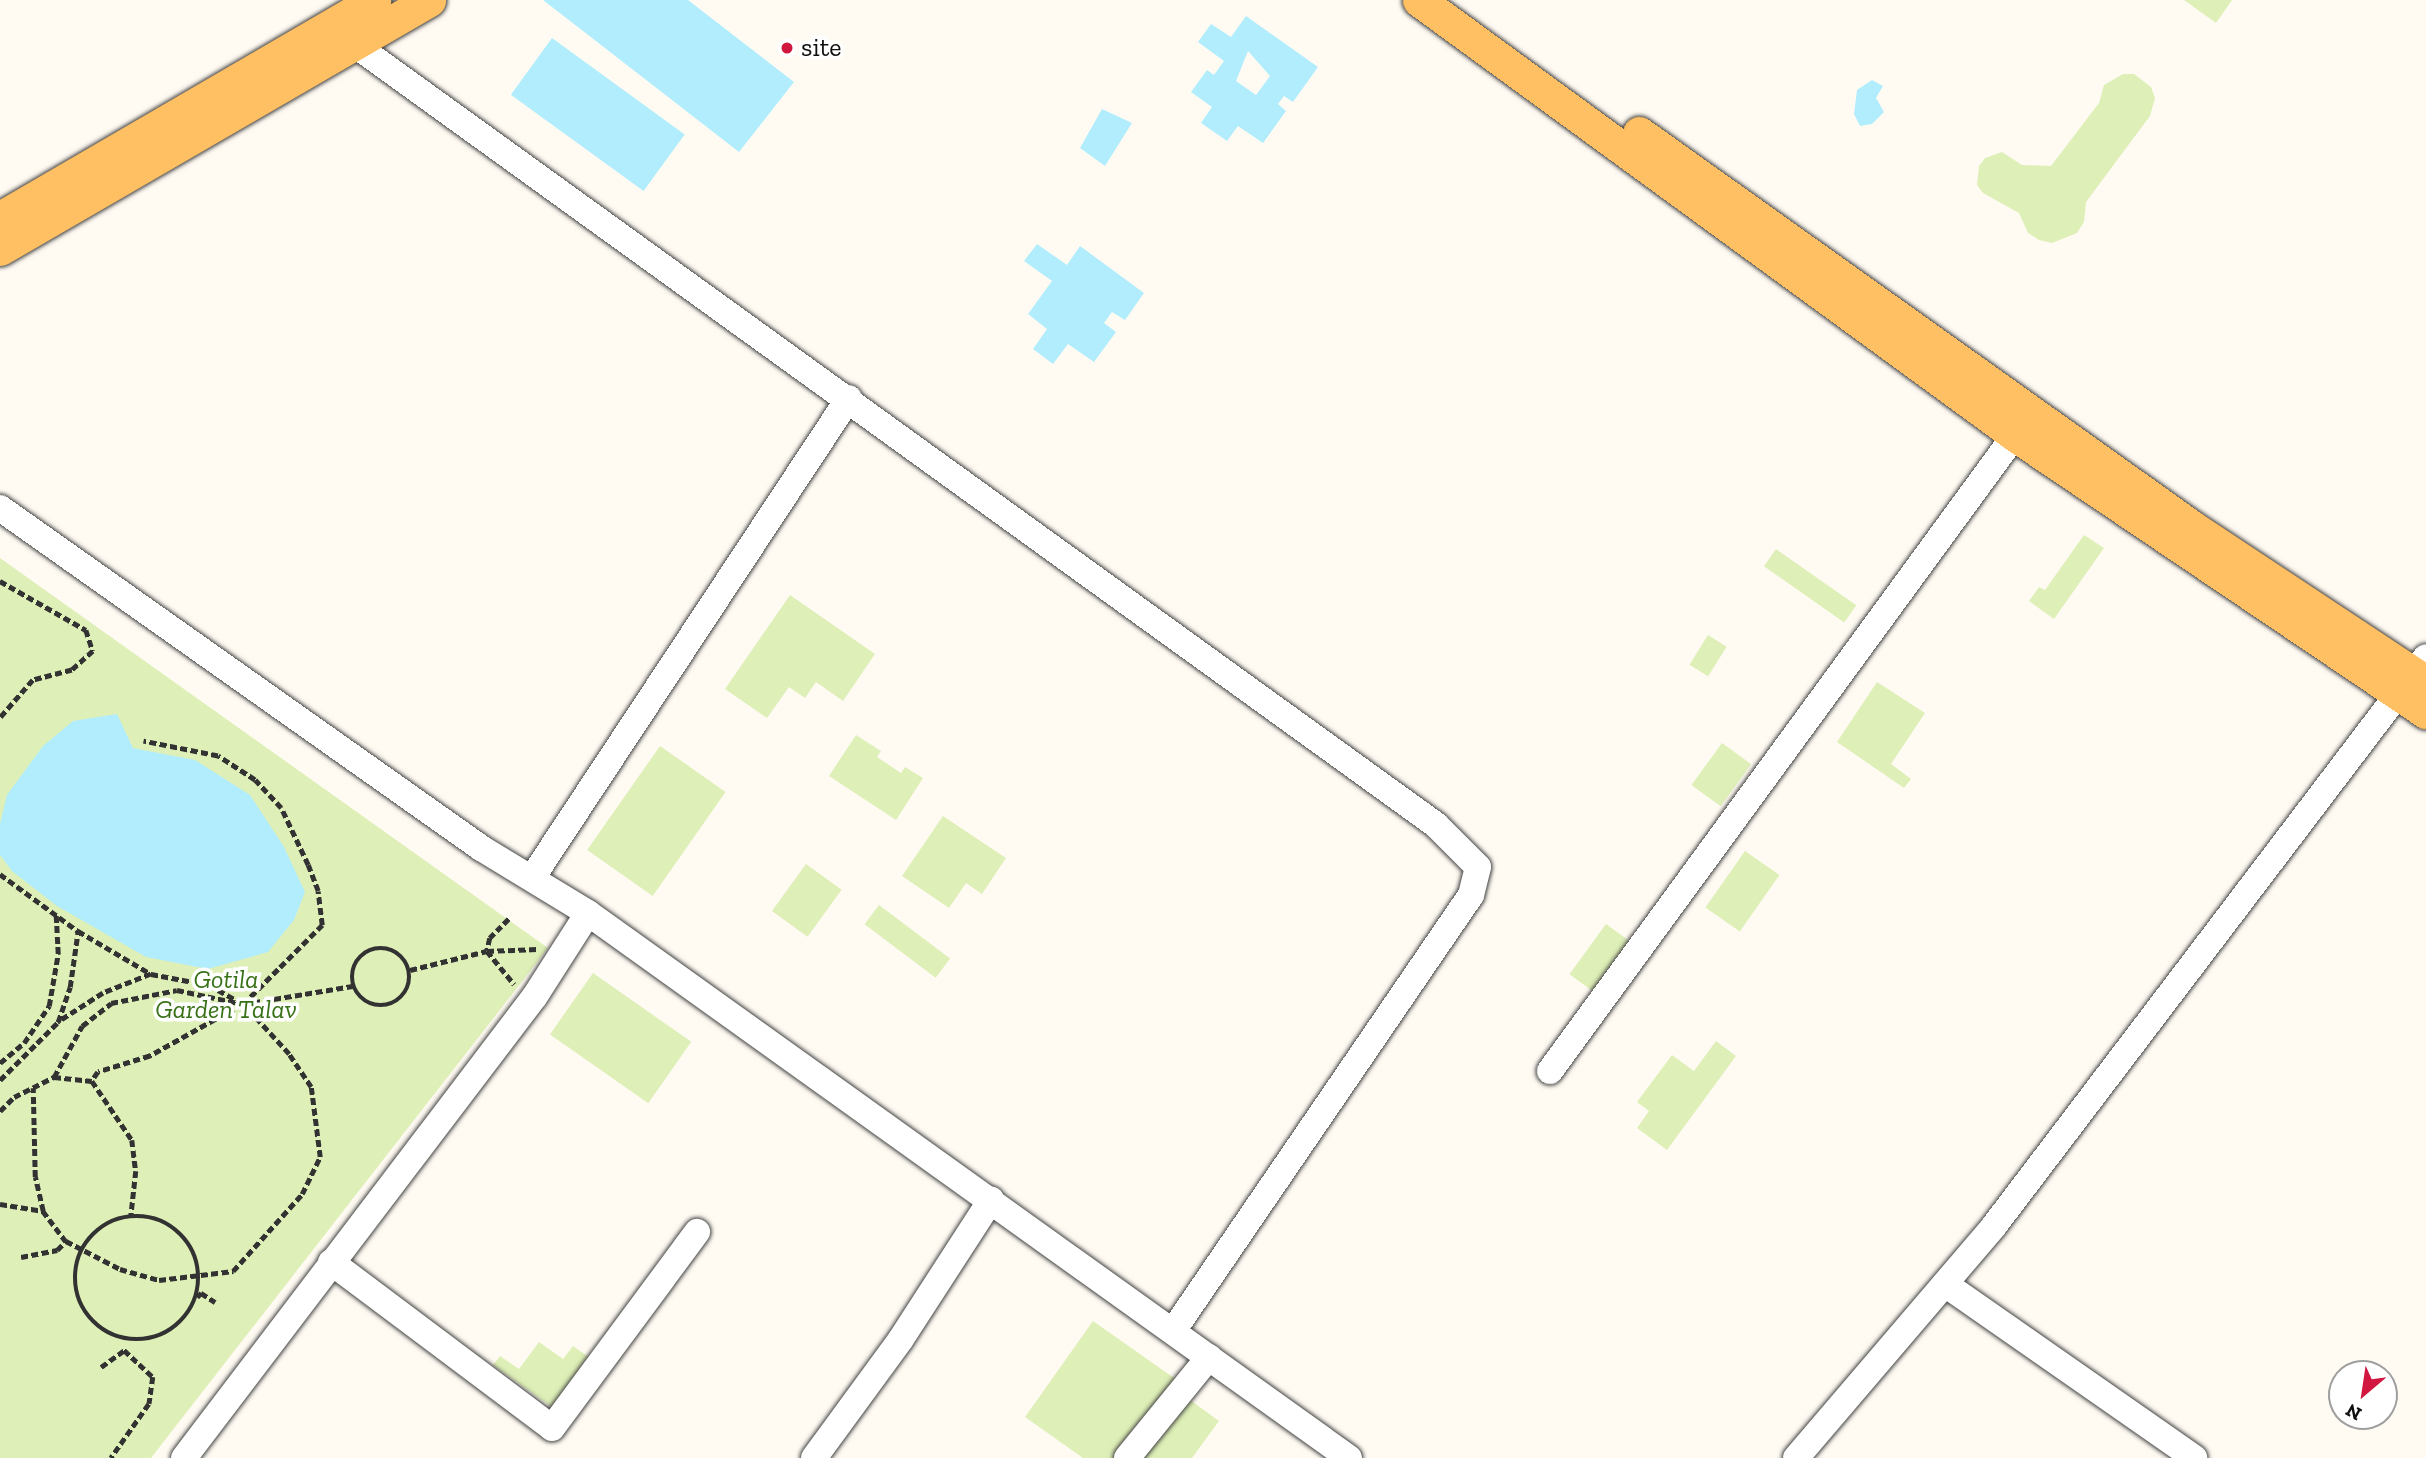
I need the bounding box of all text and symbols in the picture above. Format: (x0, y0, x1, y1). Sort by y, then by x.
place label: site (801, 32, 842, 64)
marker: site (779, 40, 795, 56)
park label: Gotila Garden Talav (155, 964, 297, 1026)
north arrow (2328, 1360, 2398, 1430)
text: N (2342, 1398, 2365, 1426)

